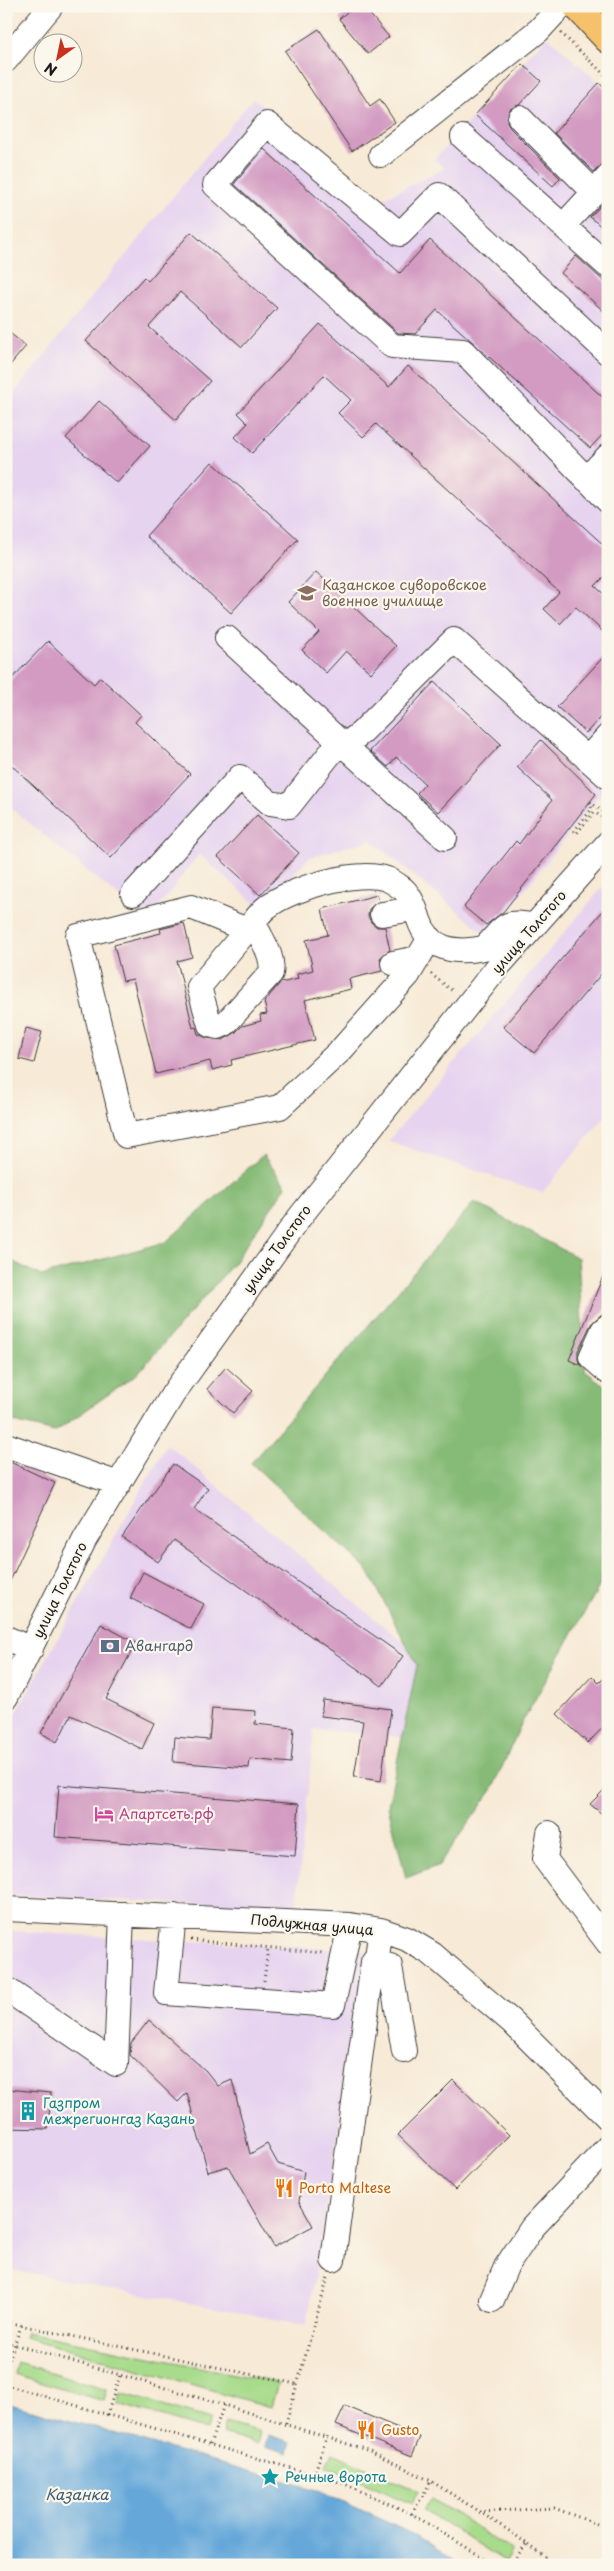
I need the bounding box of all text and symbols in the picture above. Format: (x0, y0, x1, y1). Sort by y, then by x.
north arrow (32, 32, 82, 82)
text: N (40, 57, 61, 81)
place label: Казанское суворовское военное училище (322, 574, 487, 611)
school or university icon: Казанское суворовское военное училище (296, 582, 318, 604)
street label: улица Толстого (486, 885, 571, 978)
street label: улица Толстого (237, 1200, 316, 1297)
street label: улица Толстого (27, 1538, 92, 1641)
bank icon: Авангард (99, 1635, 121, 1657)
place label: Авангард (125, 1635, 193, 1656)
hotel icon: Апартсеть.рф (93, 1803, 115, 1825)
place label: Апартсеть.рф (119, 1803, 214, 1824)
street label: Подлужная улица (250, 1909, 375, 1940)
place label: Газпром межрегионгаз Казань (43, 2092, 195, 2129)
building icon: Газпром межрегионгаз Казань (17, 2100, 39, 2122)
restaurant icon: Porto Maltese (273, 2177, 295, 2199)
place label: Porto Maltese (299, 2177, 391, 2198)
restaurant icon: Gusto (355, 2419, 377, 2441)
place label: Gusto (381, 2419, 420, 2440)
place icon: Речные ворота (259, 2466, 281, 2488)
place label: Речные ворота (285, 2466, 387, 2487)
water label: Казанка (45, 2482, 109, 2505)

